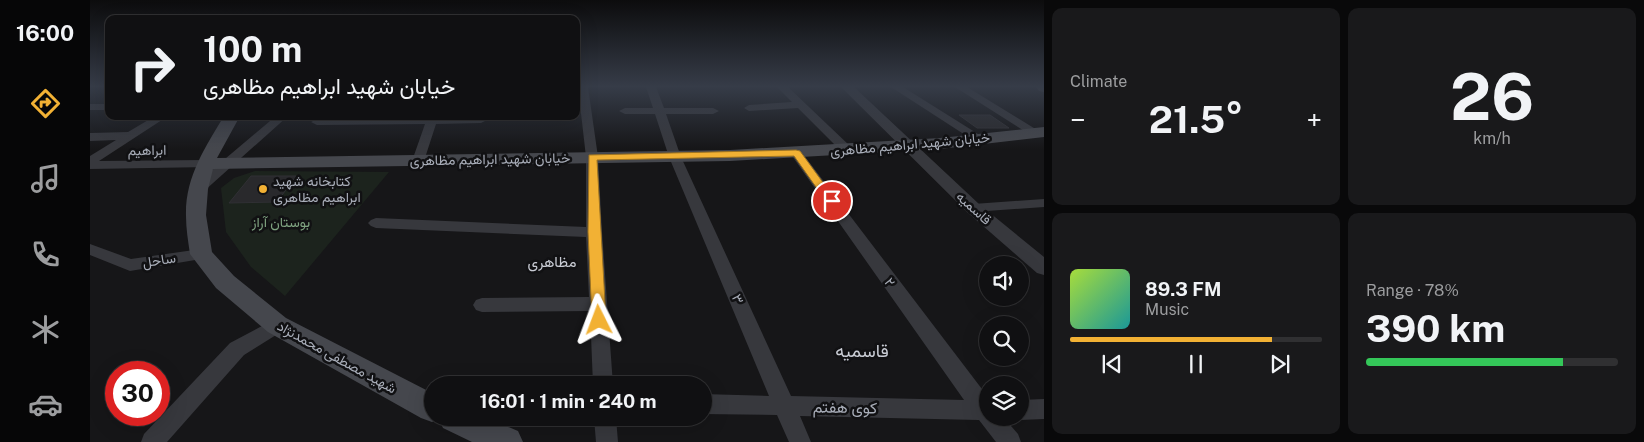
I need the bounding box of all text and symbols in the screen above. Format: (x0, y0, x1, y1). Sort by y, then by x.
text: 16:00 (16, 20, 74, 46)
text: 100 m (203, 29, 302, 70)
icon: right (120, 35, 185, 100)
text: 26 (1450, 58, 1534, 135)
text: Climate (1070, 72, 1127, 91)
text: خیابان شهید ابراهیم مظاهری (203, 73, 455, 99)
icon: directions (28, 86, 63, 121)
text: 21.5° (1149, 97, 1243, 142)
text: − (1070, 103, 1086, 136)
text: + (1306, 103, 1322, 136)
street label: خیابان شهید ابراهیم مظاهری (829, 129, 991, 160)
text: km/h (1473, 129, 1511, 148)
street label: ابراهیم (127, 142, 167, 159)
street label: خیابان شهید ابراهیم مظاهری (410, 150, 570, 169)
icon: music (28, 161, 63, 196)
place label: کتابخانه شهید ابراهیم مظاهری (273, 173, 361, 206)
pin (811, 180, 853, 222)
marker: کتابخانه شهید ابراهیم مظاهری (257, 183, 269, 195)
icon: arrive (818, 187, 846, 215)
street label: قاسمیه (953, 188, 995, 228)
park label: بوستان آراز (251, 214, 310, 231)
icon: phone (28, 237, 63, 272)
street label: ساحل (141, 249, 177, 272)
district label: مظاهری (528, 253, 576, 272)
map controls (979, 256, 1029, 426)
button: sound (979, 256, 1029, 306)
street label: ۲ (881, 274, 899, 290)
text: 89.3 FM (1145, 278, 1221, 300)
text: Range · 78% (1366, 281, 1459, 300)
street label: ۳ (729, 292, 747, 306)
position arrow (572, 293, 624, 345)
text: Music (1145, 300, 1189, 319)
text: 390 km (1366, 306, 1505, 351)
icon: climate (28, 312, 63, 347)
button: search (979, 316, 1029, 366)
street label: شهید مصطفی محمدنژاد (274, 318, 399, 397)
district label: قاسمیه (835, 340, 889, 361)
icon: previous (1098, 350, 1126, 378)
icon: pause (1182, 350, 1210, 378)
icon: next (1266, 350, 1294, 378)
speed limit sign: 30 (105, 361, 170, 426)
button: layers (979, 376, 1029, 426)
icon: car (28, 387, 63, 422)
text: 16:01 · 1 min · 240 m (480, 390, 656, 412)
street label: کوی هفتم (813, 397, 877, 419)

